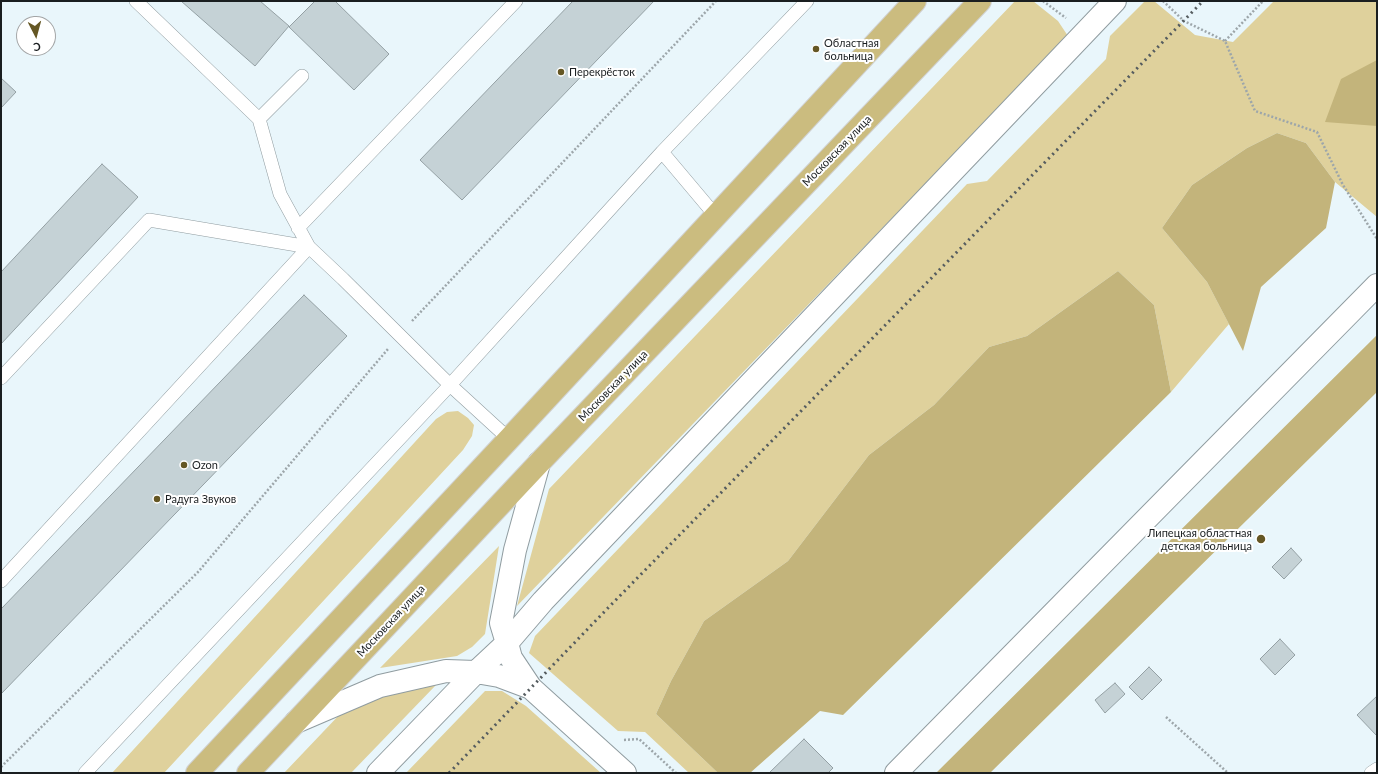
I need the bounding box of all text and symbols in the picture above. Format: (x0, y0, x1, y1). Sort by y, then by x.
north arrow (16, 16, 56, 56)
place label: Областная больница (824, 36, 879, 62)
text: С (33, 41, 42, 54)
marker: Областная больница (811, 44, 821, 54)
place label: Перекрёсток (569, 65, 635, 79)
marker: Перекрёсток (556, 67, 566, 77)
street label: Московская улица (800, 113, 874, 189)
street label: Московская улица (576, 348, 650, 424)
place label: Ozon (192, 458, 218, 472)
marker: Ozon (179, 460, 189, 470)
place label: Радуга Звуков (165, 492, 236, 506)
marker: Радуга Звуков (152, 494, 162, 504)
place label: Липецкая областная детская больница (1147, 526, 1252, 552)
marker: Липецкая областная детская больница (1255, 533, 1267, 545)
street label: Московская улица (354, 582, 428, 660)

